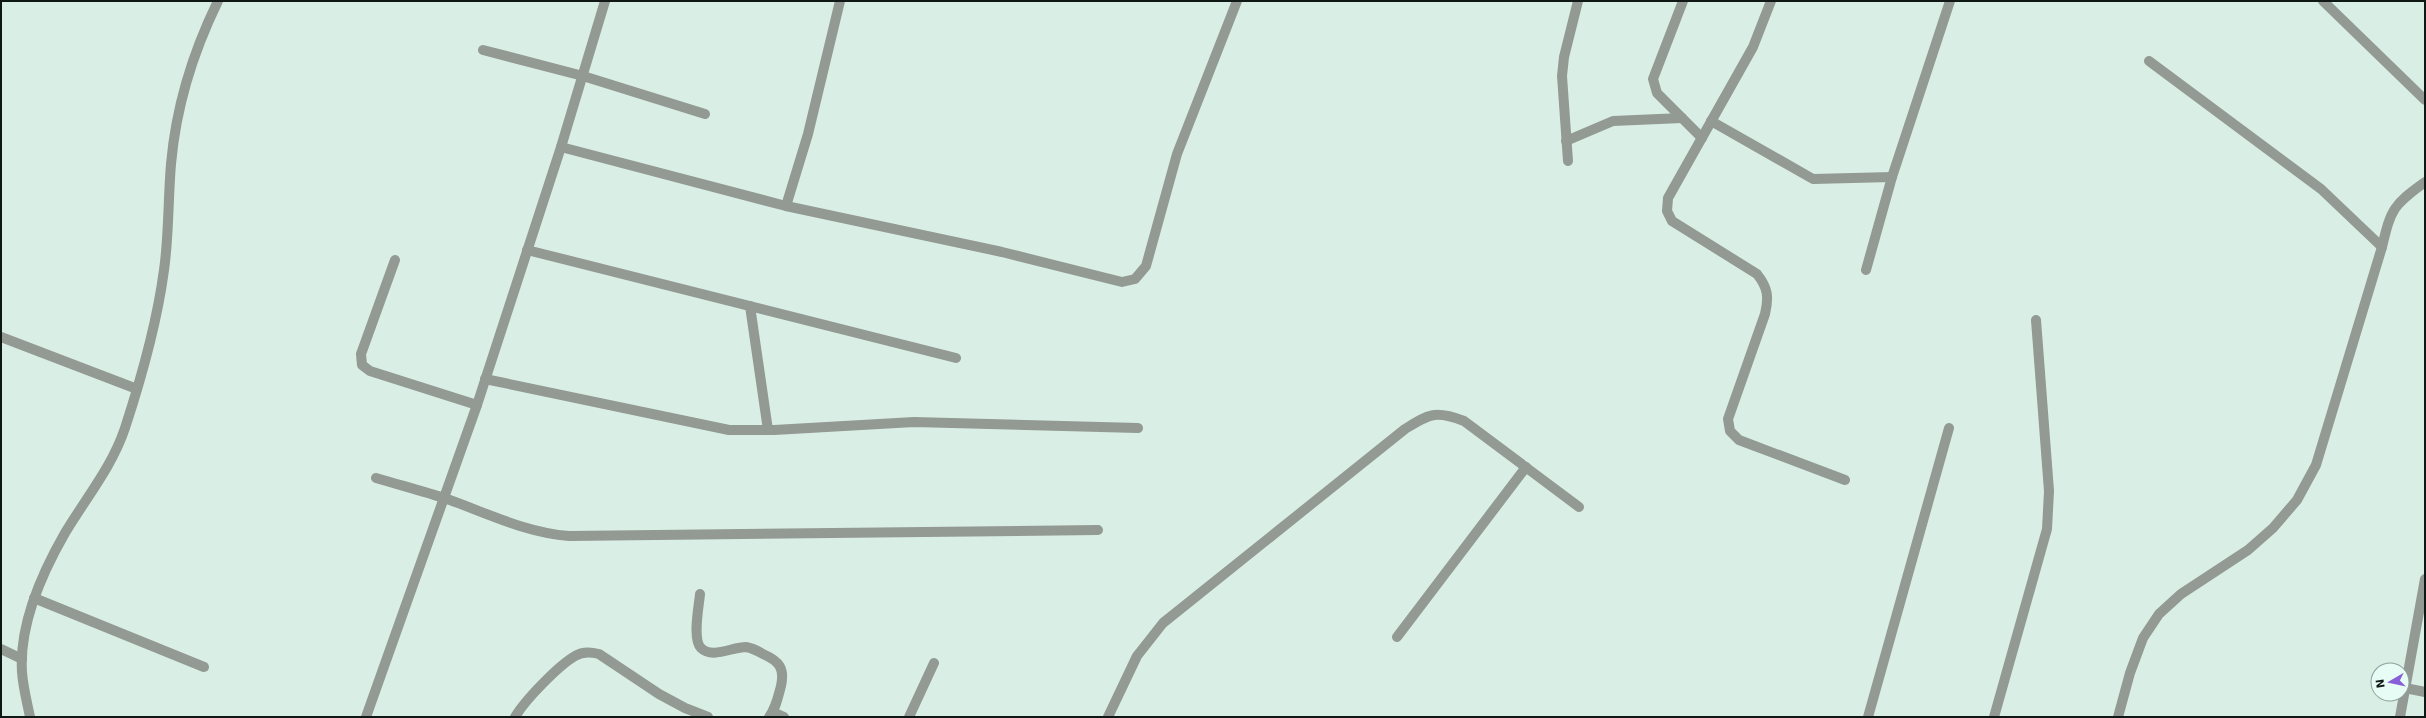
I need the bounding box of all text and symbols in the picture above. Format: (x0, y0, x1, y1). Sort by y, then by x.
north arrow (2370, 662, 2410, 702)
text: N (2373, 678, 2388, 689)

